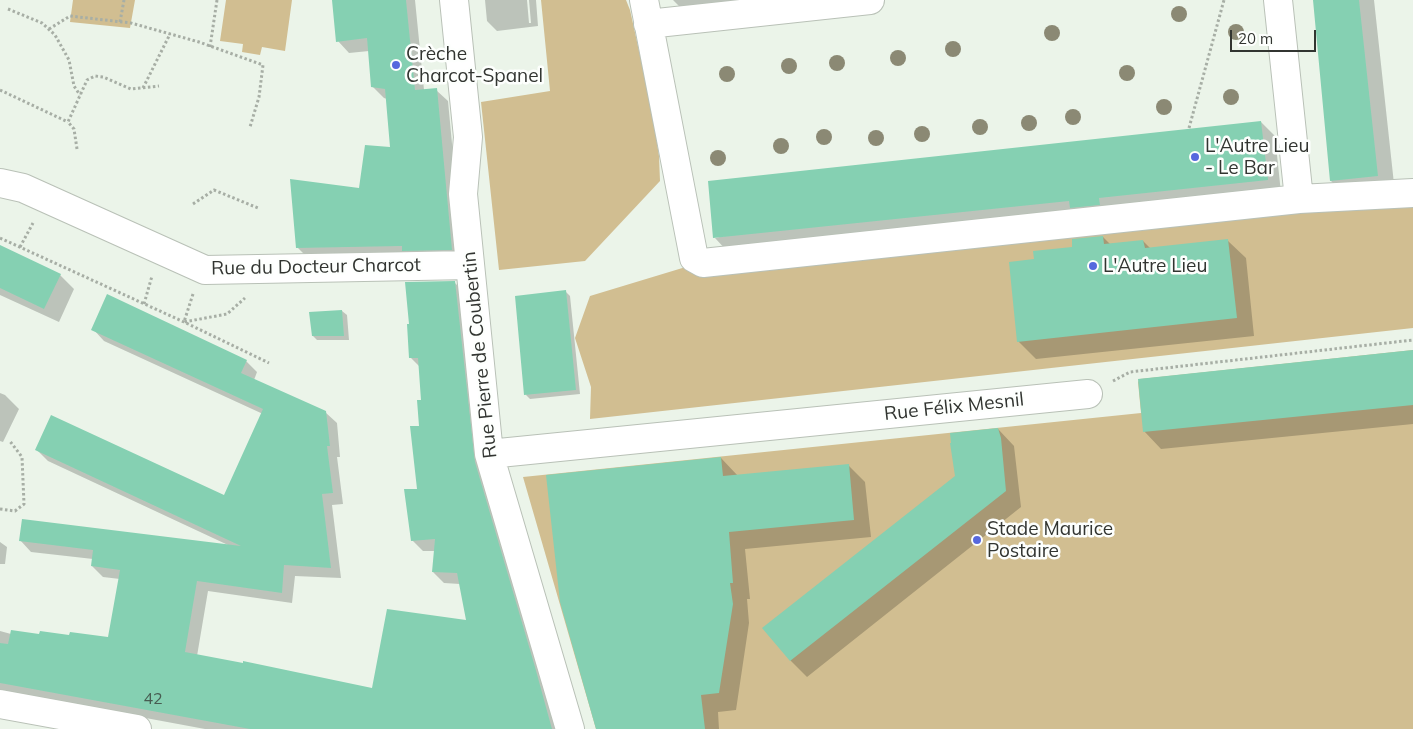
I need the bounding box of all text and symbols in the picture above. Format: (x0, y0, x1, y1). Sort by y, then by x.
scale bar (1233, 20, 1319, 52)
text: 20 m (1238, 29, 1273, 48)
place label: Crèche Charcot-Spanel (406, 43, 543, 87)
marker: Crèche Charcot-Spanel (390, 59, 402, 71)
place label: L'Autre Lieu - Le Bar (1205, 135, 1309, 179)
marker: L'Autre Lieu - Le Bar (1189, 151, 1201, 163)
street label: Rue Pierre de Coubertin (458, 250, 502, 460)
street label: Rue du Docteur Charcot (211, 254, 421, 280)
place label: L'Autre Lieu (1103, 255, 1207, 277)
marker: L'Autre Lieu (1087, 260, 1099, 272)
street label: Rue Félix Mesnil (883, 388, 1025, 426)
place label: Stade Maurice Postaire (987, 518, 1113, 562)
marker: Stade Maurice Postaire (971, 534, 983, 546)
house number: 42 (143, 689, 163, 709)

